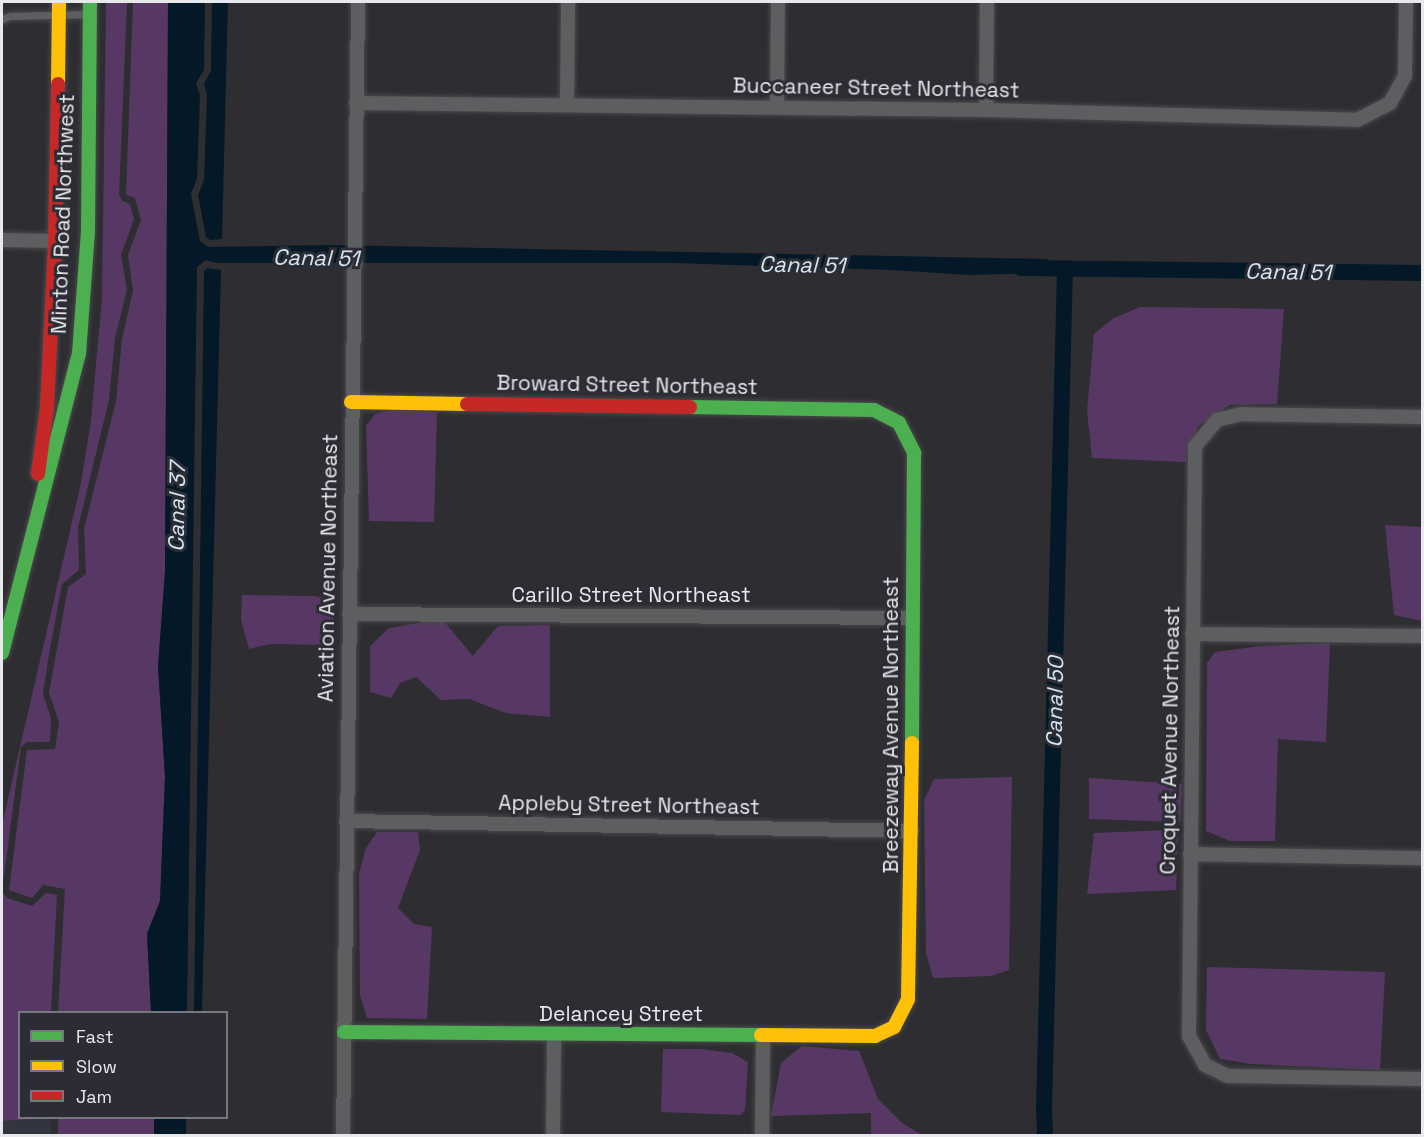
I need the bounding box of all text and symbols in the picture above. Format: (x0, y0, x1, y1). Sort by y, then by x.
street label: Buccaneer Street Northeast (732, 73, 1020, 103)
street label: Minton Road Northwest (46, 94, 80, 334)
water label: Canal 51 (273, 244, 359, 272)
water label: Canal 51 (759, 251, 845, 279)
water label: Canal 51 (1245, 258, 1331, 286)
street label: Broward Street Northeast (496, 370, 758, 400)
street label: Aviation Avenue Northeast (313, 433, 343, 703)
water label: Canal 37 (163, 462, 191, 552)
street label: Breezeway Avenue Northeast (878, 576, 904, 874)
street label: Carillo Street Northeast (511, 582, 751, 608)
street label: Croquet Avenue Northeast (1155, 605, 1185, 875)
water label: Canal 50 (1041, 656, 1069, 748)
street label: Appleby Street Northeast (498, 790, 760, 820)
street label: Delancey Street (539, 1001, 703, 1027)
legend (18, 1011, 228, 1119)
text: Fast (76, 1025, 113, 1048)
text: Slow (76, 1055, 117, 1078)
text: Jam (76, 1085, 112, 1108)

